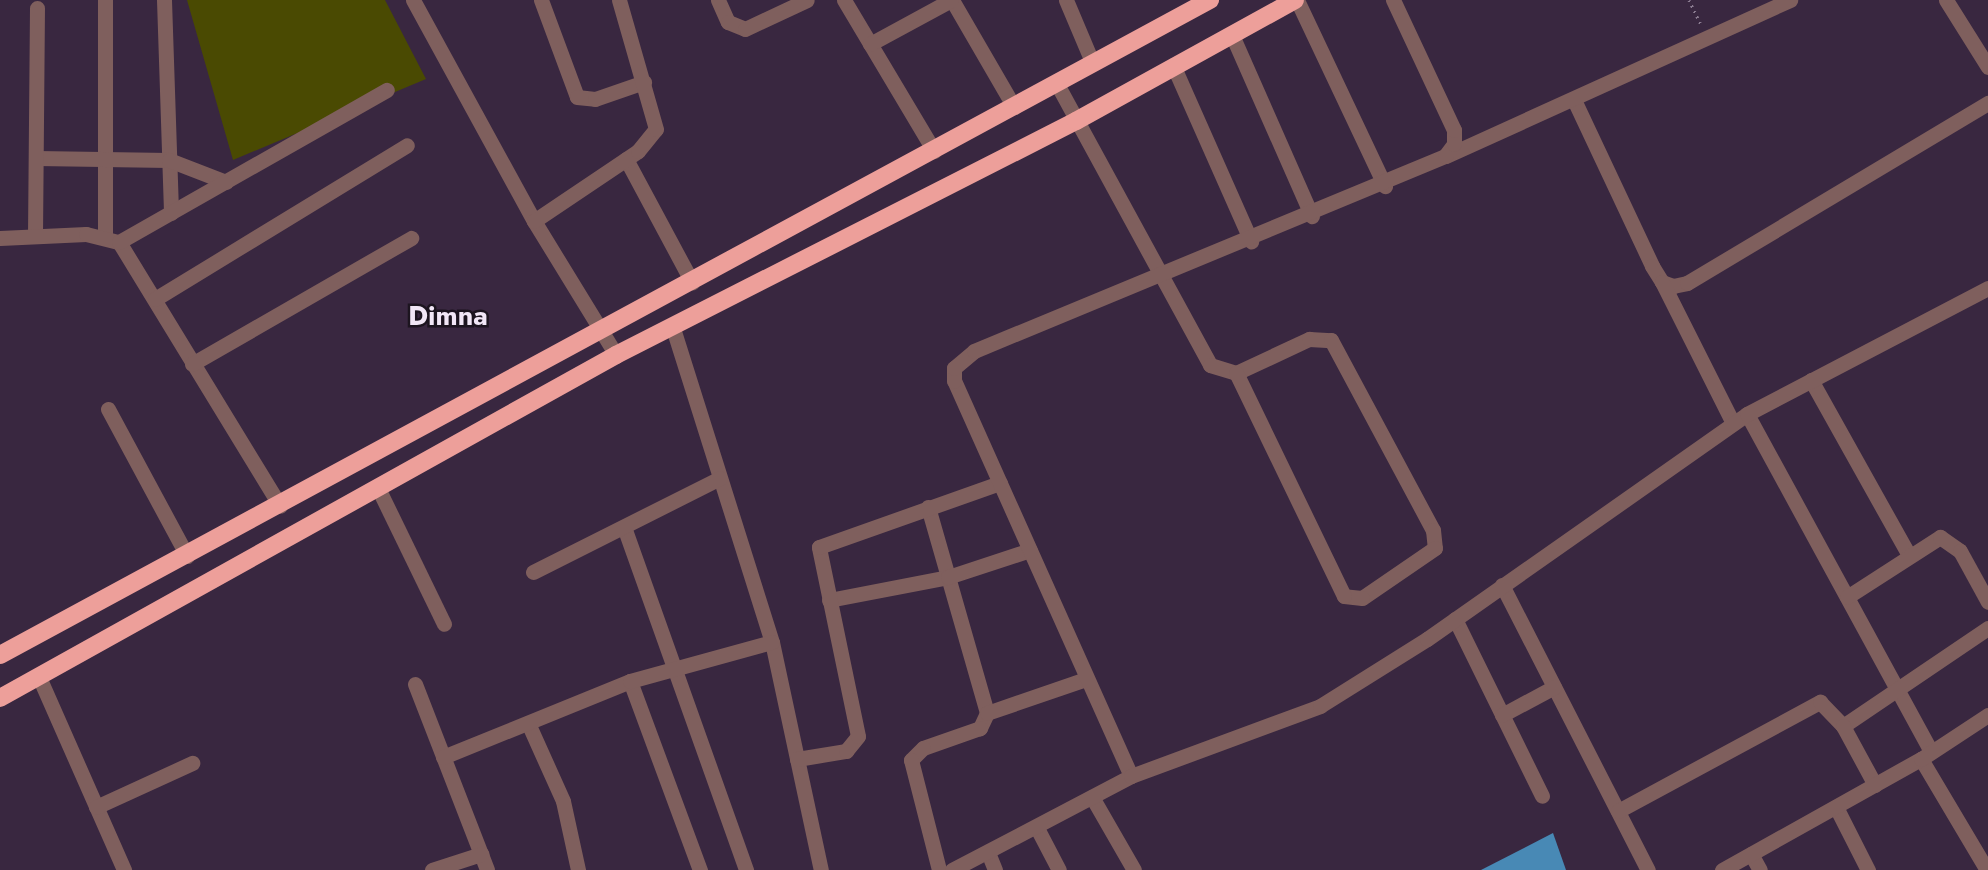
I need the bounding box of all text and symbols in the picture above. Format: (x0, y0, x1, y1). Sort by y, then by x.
district label: Dimna (408, 300, 488, 332)

